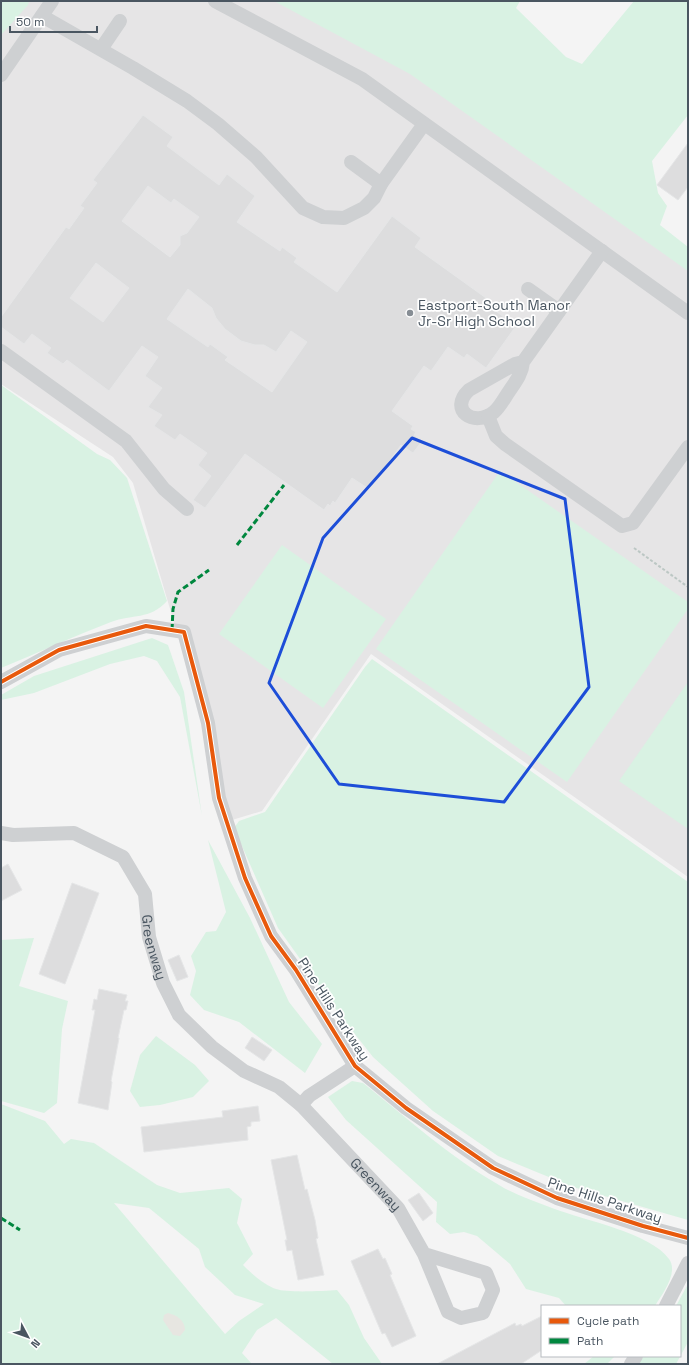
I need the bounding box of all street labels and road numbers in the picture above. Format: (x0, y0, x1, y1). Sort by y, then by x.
street label: Greenway (138, 914, 171, 982)
street label: Pine Hills Parkway (294, 954, 374, 1064)
street label: Greenway (346, 1154, 405, 1215)
street label: Pine Hills Parkway (545, 1173, 665, 1227)

